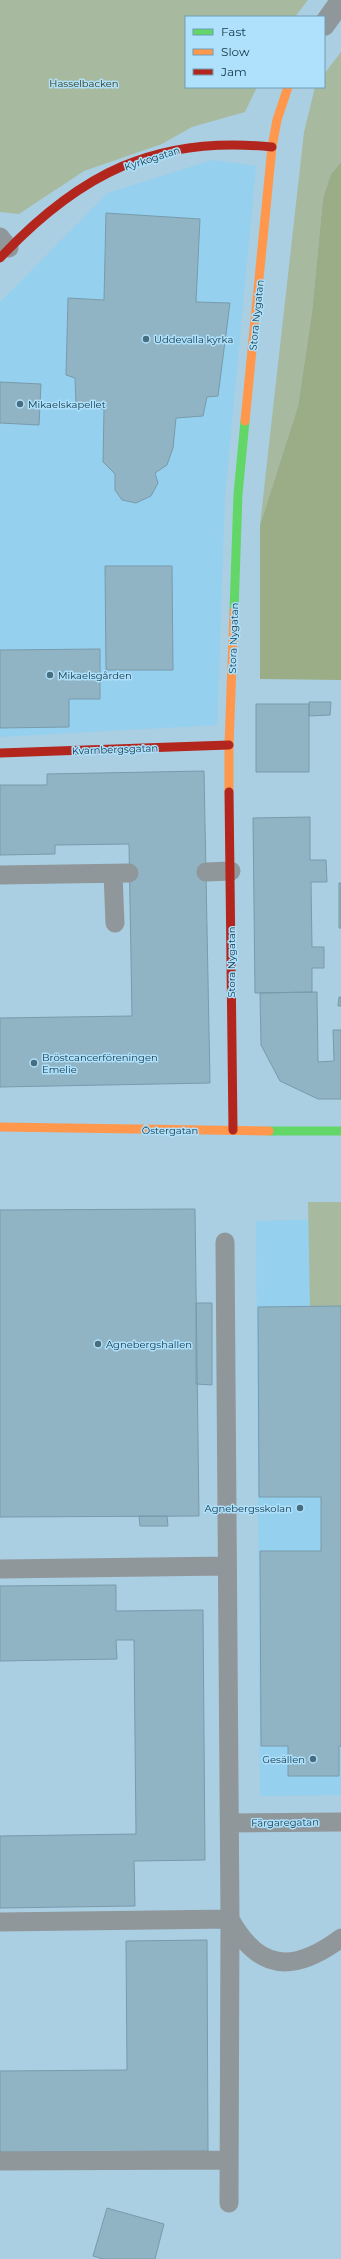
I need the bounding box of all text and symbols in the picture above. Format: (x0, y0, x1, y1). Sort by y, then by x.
legend (185, 16, 325, 88)
text: Fast (221, 24, 246, 39)
text: Slow (221, 44, 250, 59)
text: Jam (220, 64, 247, 79)
park label: Hasselbacken (49, 77, 119, 90)
street label: Kyrkogatan (123, 143, 182, 174)
street label: Stora Nygatan (246, 279, 267, 351)
place label: Uddevalla kyrka (154, 333, 233, 346)
marker: Uddevalla kyrka (141, 334, 151, 344)
place label: Mikaelskapellet (28, 398, 106, 411)
marker: Mikaelskapellet (15, 399, 25, 409)
street label: Stora Nygatan (226, 602, 241, 674)
place label: Mikaelsgården (58, 669, 132, 682)
marker: Mikaelsgården (45, 670, 55, 680)
street label: Kvarnbergsgatan (72, 741, 158, 758)
street label: Stora Nygatan (225, 926, 238, 998)
place label: Bröstcancerföreningen Emelie (42, 1051, 158, 1076)
marker: Bröstcancerföreningen Emelie (29, 1058, 39, 1068)
street label: Östergatan (142, 1124, 198, 1137)
place label: Agnebergshallen (106, 1338, 192, 1351)
marker: Agnebergshallen (93, 1339, 103, 1349)
place label: Agnebergsskolan (205, 1502, 292, 1515)
marker: Agnebergsskolan (295, 1503, 305, 1513)
place label: Gesällen (262, 1753, 305, 1766)
marker: Gesällen (308, 1754, 318, 1764)
street label: Färgaregatan (251, 1815, 319, 1830)

